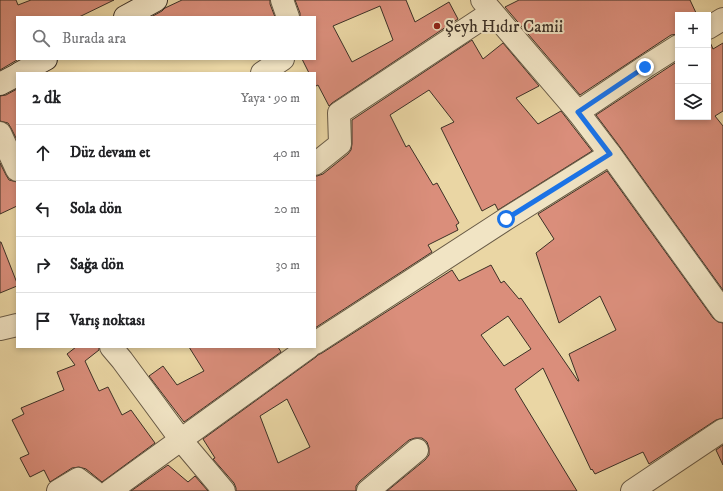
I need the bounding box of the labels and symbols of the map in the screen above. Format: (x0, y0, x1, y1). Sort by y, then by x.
place label: Şeyh Hıdır Camii (445, 16, 563, 38)
marker: Şeyh Hıdır Camii (432, 21, 442, 31)
route end (636, 58, 654, 76)
route start (497, 210, 515, 228)

